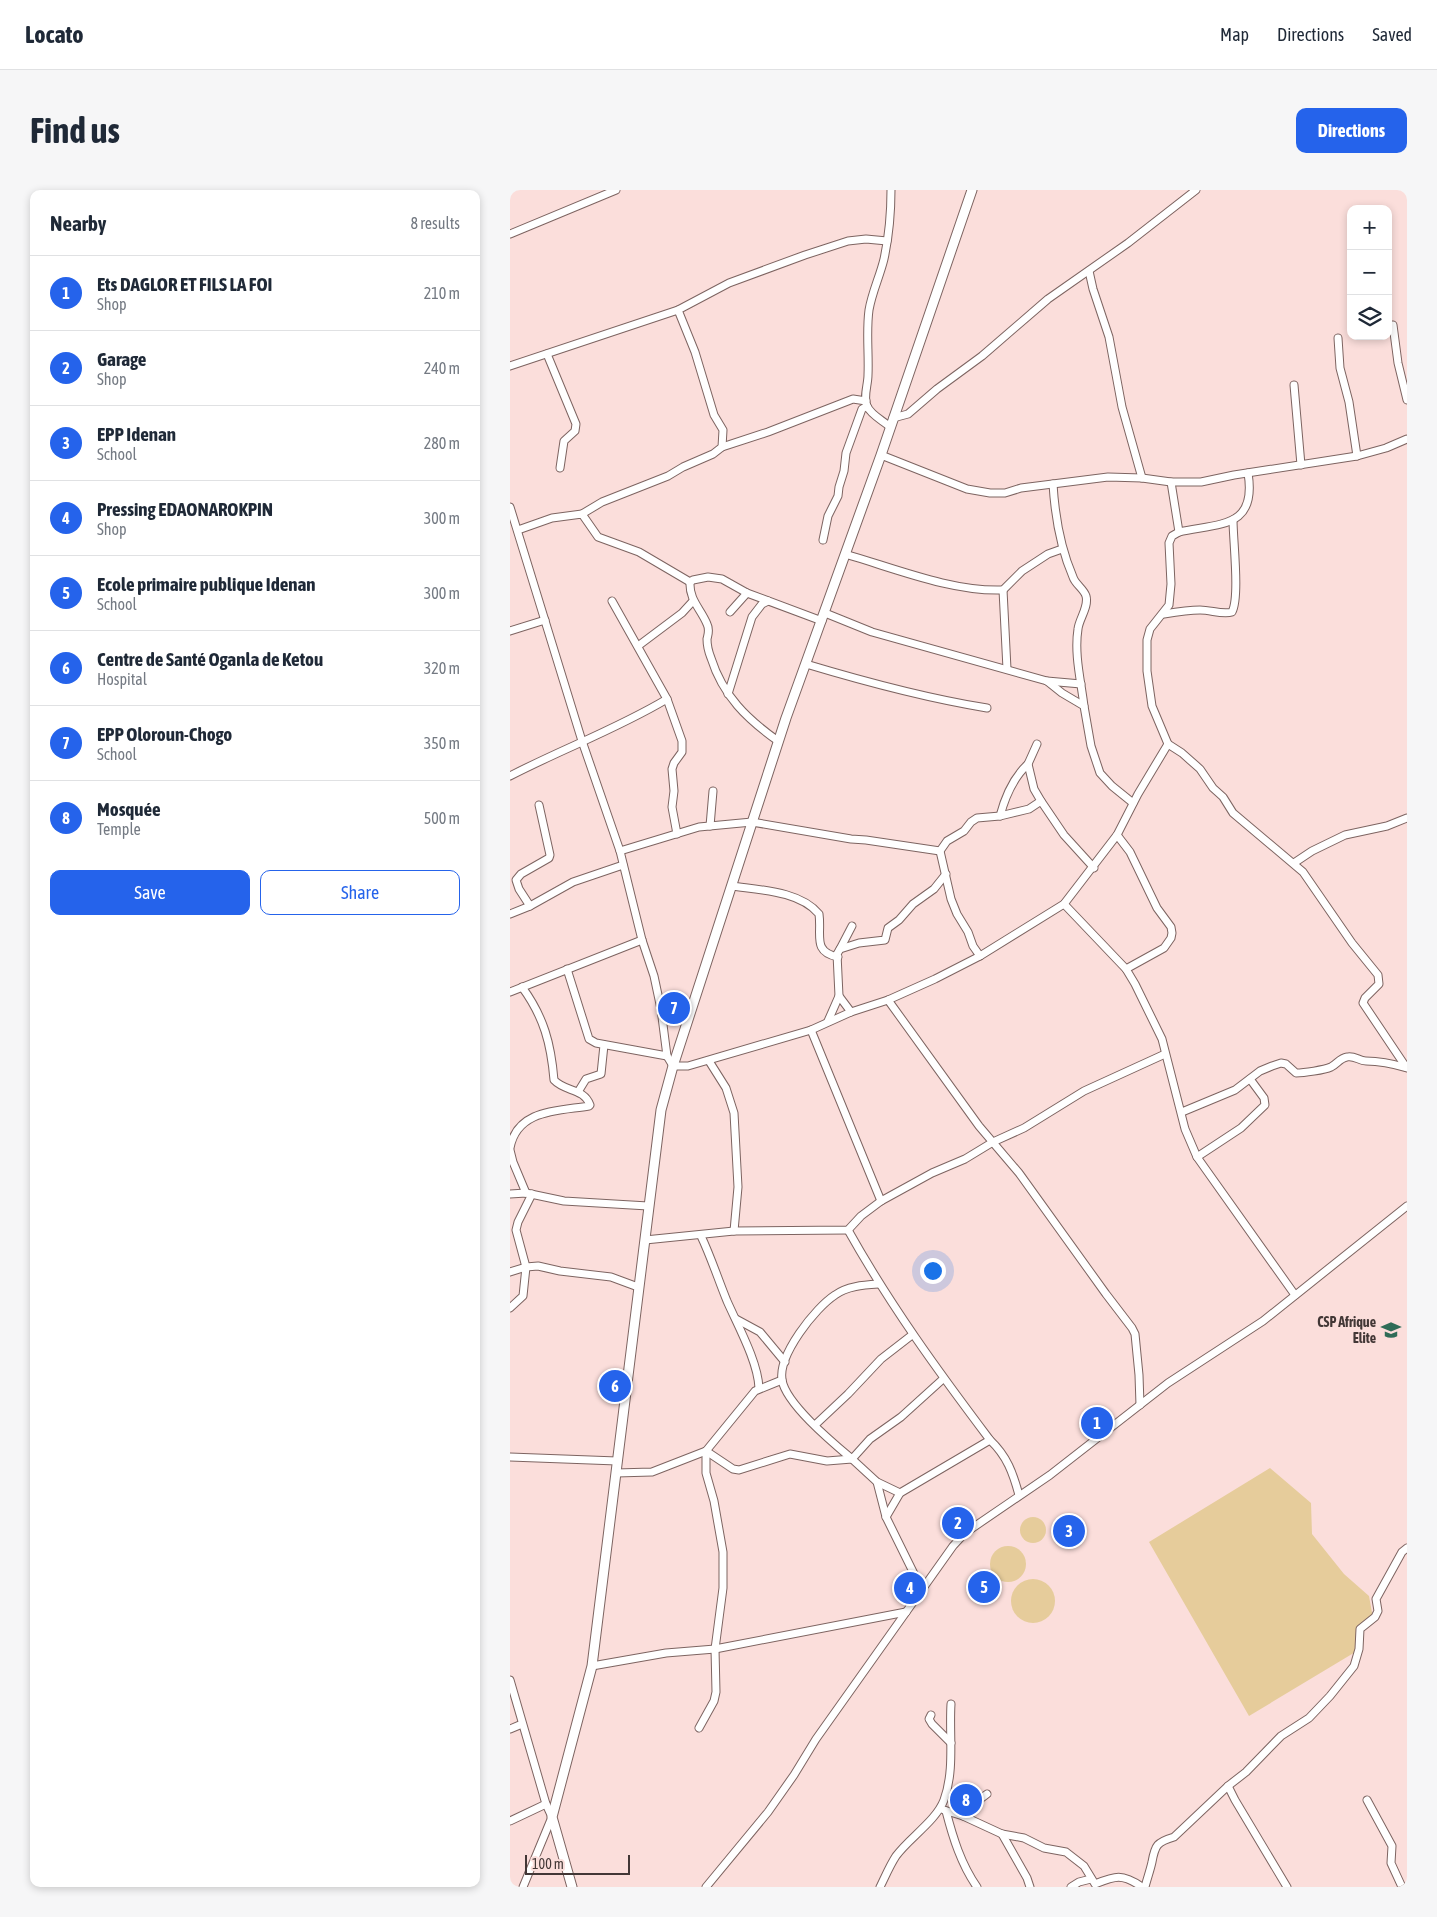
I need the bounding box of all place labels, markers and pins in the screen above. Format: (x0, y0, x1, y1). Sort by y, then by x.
pin: 7 (658, 989, 690, 1027)
place label: CSP Afrique Elite (1317, 1314, 1376, 1346)
school or university icon: CSP Afrique Elite (1380, 1319, 1402, 1341)
pin: 6 (599, 1367, 631, 1405)
pin: 1 (1081, 1404, 1113, 1442)
pin: 2 (942, 1504, 974, 1542)
pin: 3 (1053, 1512, 1085, 1550)
pin: 5 (968, 1568, 1000, 1606)
pin: 4 (894, 1569, 926, 1607)
pin: 8 (950, 1781, 982, 1819)

